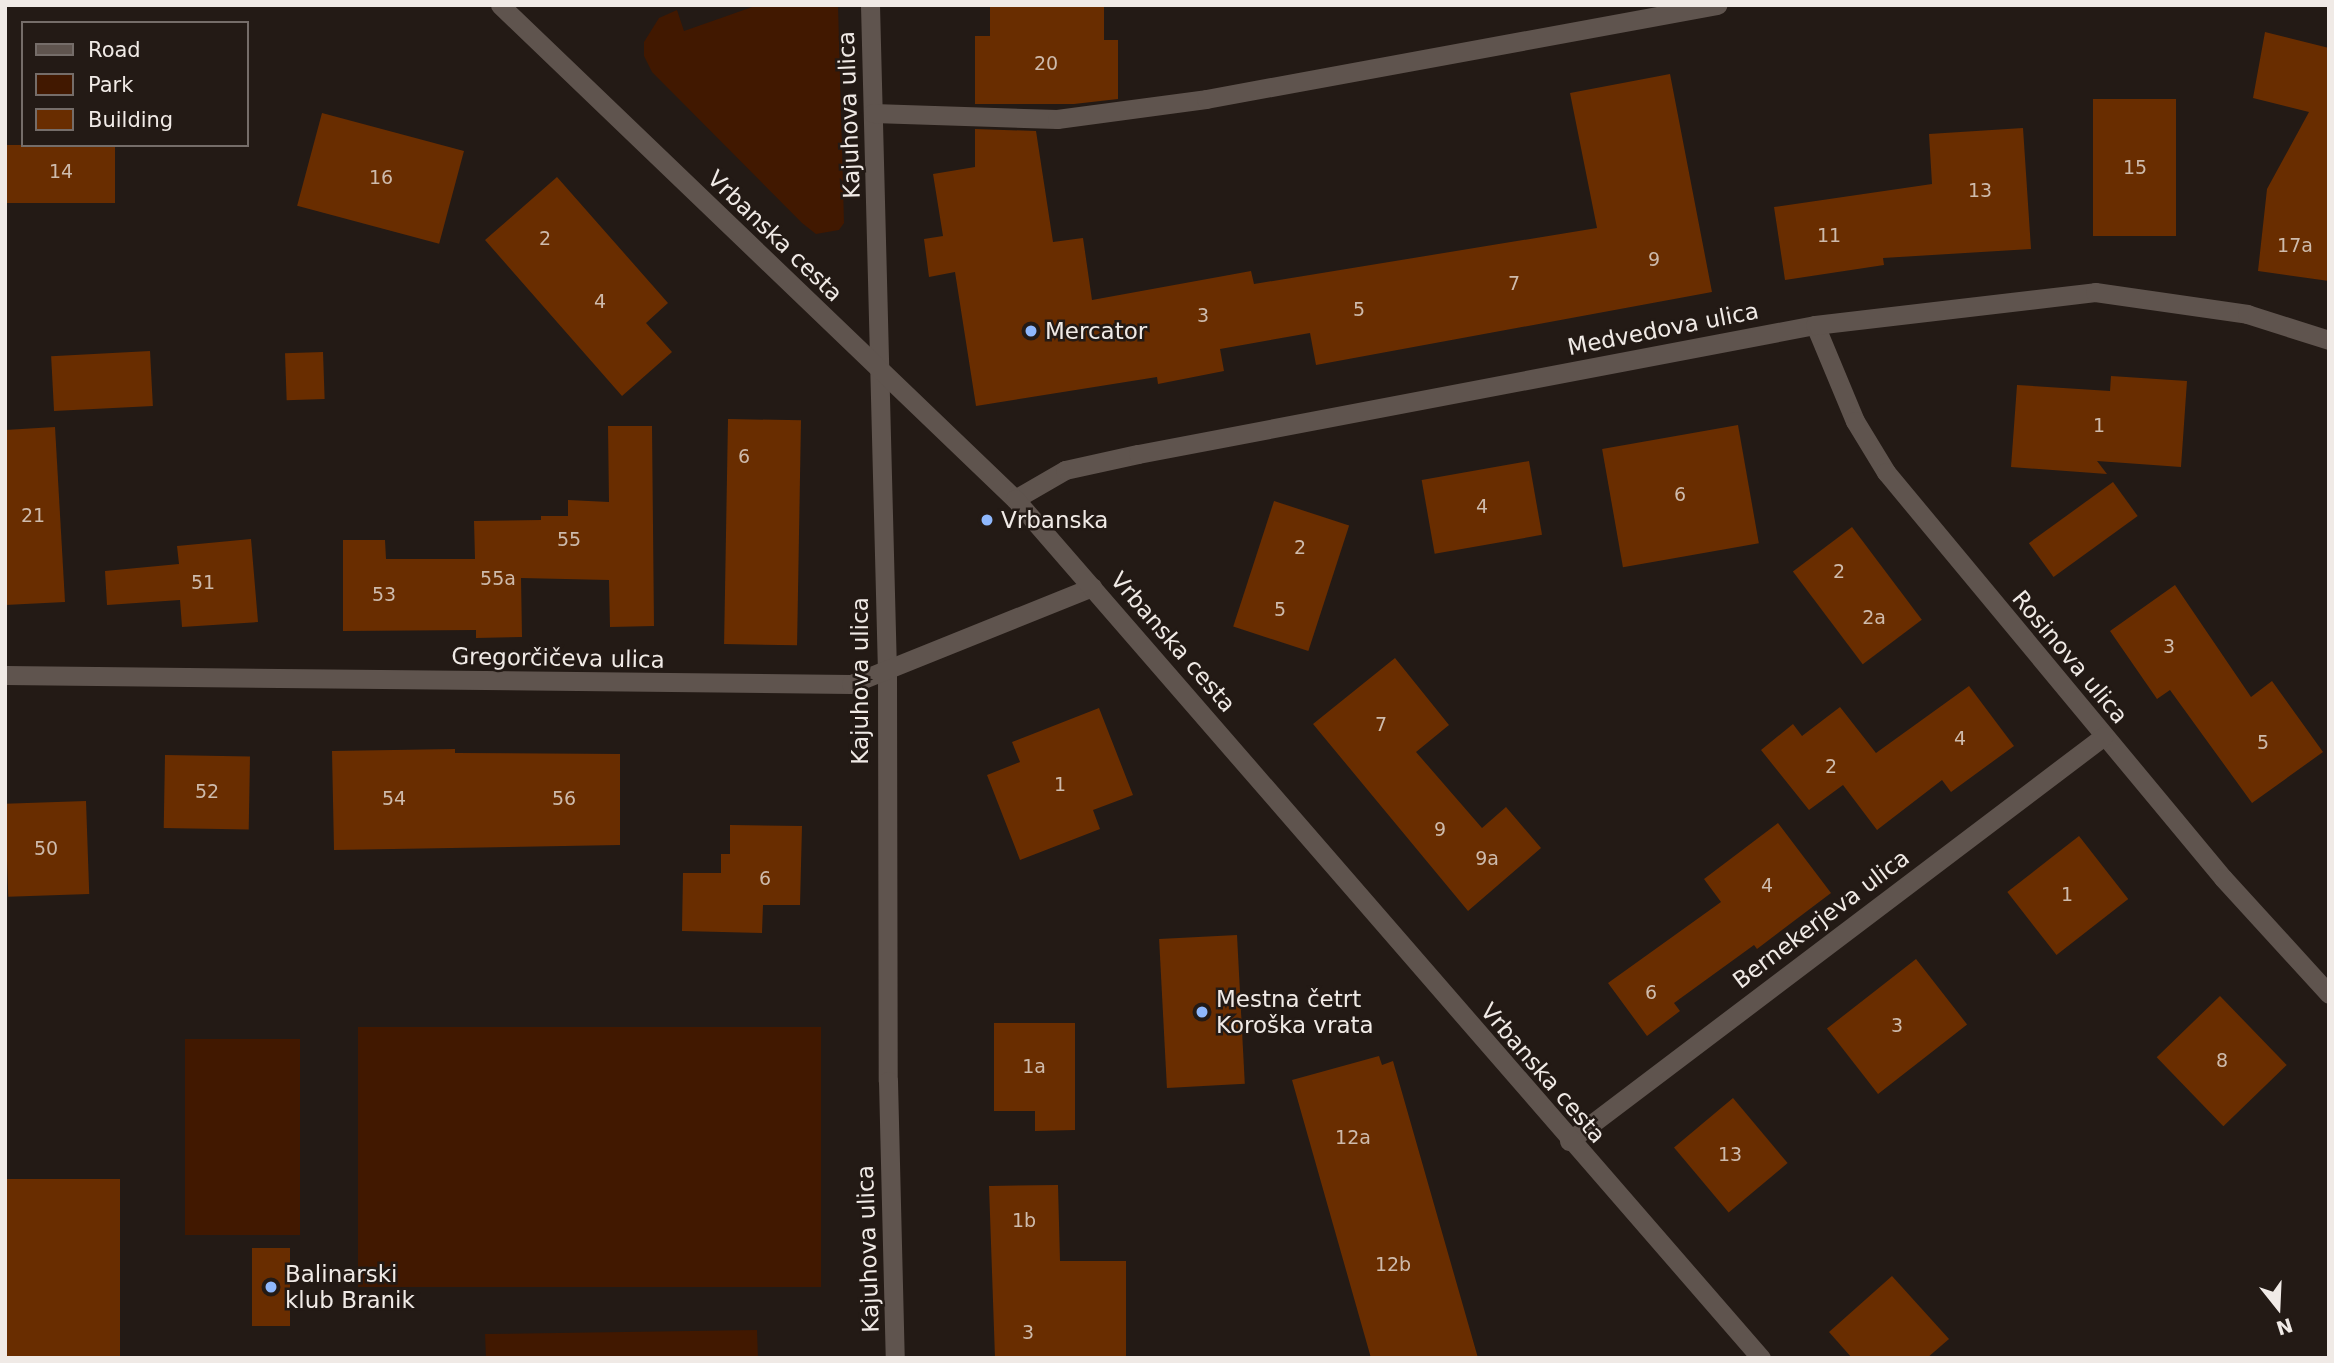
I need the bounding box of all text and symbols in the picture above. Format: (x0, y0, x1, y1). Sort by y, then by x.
legend (21, 21, 248, 147)
street label: Kajuhova ulica (832, 31, 866, 199)
text: Road (88, 38, 141, 62)
house number: 20 (1034, 53, 1058, 75)
text: Park (88, 73, 133, 97)
text: Building (88, 108, 173, 132)
house number: 15 (2123, 157, 2147, 179)
house number: 14 (49, 161, 73, 183)
street label: Vrbanska cesta (702, 165, 848, 307)
house number: 16 (369, 167, 393, 189)
house number: 13 (1968, 180, 1992, 202)
house number: 11 (1817, 225, 1841, 247)
house number: 2 (539, 228, 551, 250)
house number: 17a (2277, 235, 2313, 257)
house number: 9 (1648, 249, 1660, 271)
house number: 7 (1508, 273, 1520, 295)
house number: 4 (594, 291, 606, 313)
street label: Medvedova ulica (1565, 297, 1761, 361)
house number: 5 (1353, 299, 1365, 321)
house number: 3 (1197, 305, 1209, 327)
place label: Mercator (1045, 317, 1147, 345)
marker: Mercator (1023, 323, 1039, 339)
house number: 1 (2093, 415, 2105, 437)
house number: 6 (738, 446, 750, 468)
house number: 6 (1674, 484, 1686, 506)
house number: 4 (1476, 496, 1488, 518)
house number: 21 (21, 505, 45, 527)
place label: Vrbanska (1001, 506, 1108, 534)
marker: Vrbanska (979, 512, 995, 528)
house number: 55 (557, 529, 581, 551)
house number: 2 (1294, 537, 1306, 559)
house number: 2 (1833, 561, 1845, 583)
street label: Vrbanska cesta (1105, 566, 1241, 718)
house number: 55a (480, 568, 516, 590)
house number: 51 (191, 572, 215, 594)
house number: 53 (372, 584, 396, 606)
street label: Rosinova ulica (2006, 585, 2134, 729)
street label: Kajuhova ulica (846, 597, 874, 765)
house number: 5 (1274, 599, 1286, 621)
house number: 2a (1862, 607, 1886, 629)
house number: 3 (2163, 636, 2175, 658)
street label: Gregorčičeva ulica (451, 642, 665, 674)
house number: 7 (1375, 714, 1387, 736)
house number: 4 (1954, 728, 1966, 750)
house number: 5 (2257, 732, 2269, 754)
house number: 2 (1825, 756, 1837, 778)
house number: 1 (1054, 774, 1066, 796)
house number: 52 (195, 781, 219, 803)
house number: 54 (382, 788, 406, 810)
house number: 56 (552, 788, 576, 810)
house number: 9 (1434, 819, 1446, 841)
house number: 50 (34, 838, 58, 860)
street label: Bernekerjeva ulica (1727, 844, 1915, 994)
house number: 9a (1475, 848, 1499, 870)
house number: 6 (759, 868, 771, 890)
house number: 4 (1761, 875, 1773, 897)
house number: 1 (2061, 884, 2073, 906)
house number: 6 (1645, 982, 1657, 1004)
place label: Mestna četrt Koroška vrata (1216, 985, 1374, 1039)
street label: Vrbanska cesta (1475, 997, 1611, 1149)
marker: Mestna četrt Koroška vrata (1194, 1004, 1210, 1020)
house number: 3 (1891, 1015, 1903, 1037)
house number: 8 (2216, 1050, 2228, 1072)
house number: 1a (1022, 1056, 1046, 1078)
house number: 12a (1335, 1127, 1371, 1149)
house number: 13 (1718, 1144, 1742, 1166)
street label: Kajuhova ulica (851, 1165, 885, 1333)
house number: 1b (1012, 1210, 1036, 1232)
house number: 12b (1375, 1254, 1411, 1276)
place label: Balinarski klub Branik (285, 1260, 415, 1314)
north arrow (2243, 1272, 2313, 1342)
marker: Balinarski klub Branik (263, 1279, 279, 1295)
text: N (2274, 1314, 2295, 1340)
house number: 3 (1022, 1322, 1034, 1344)

